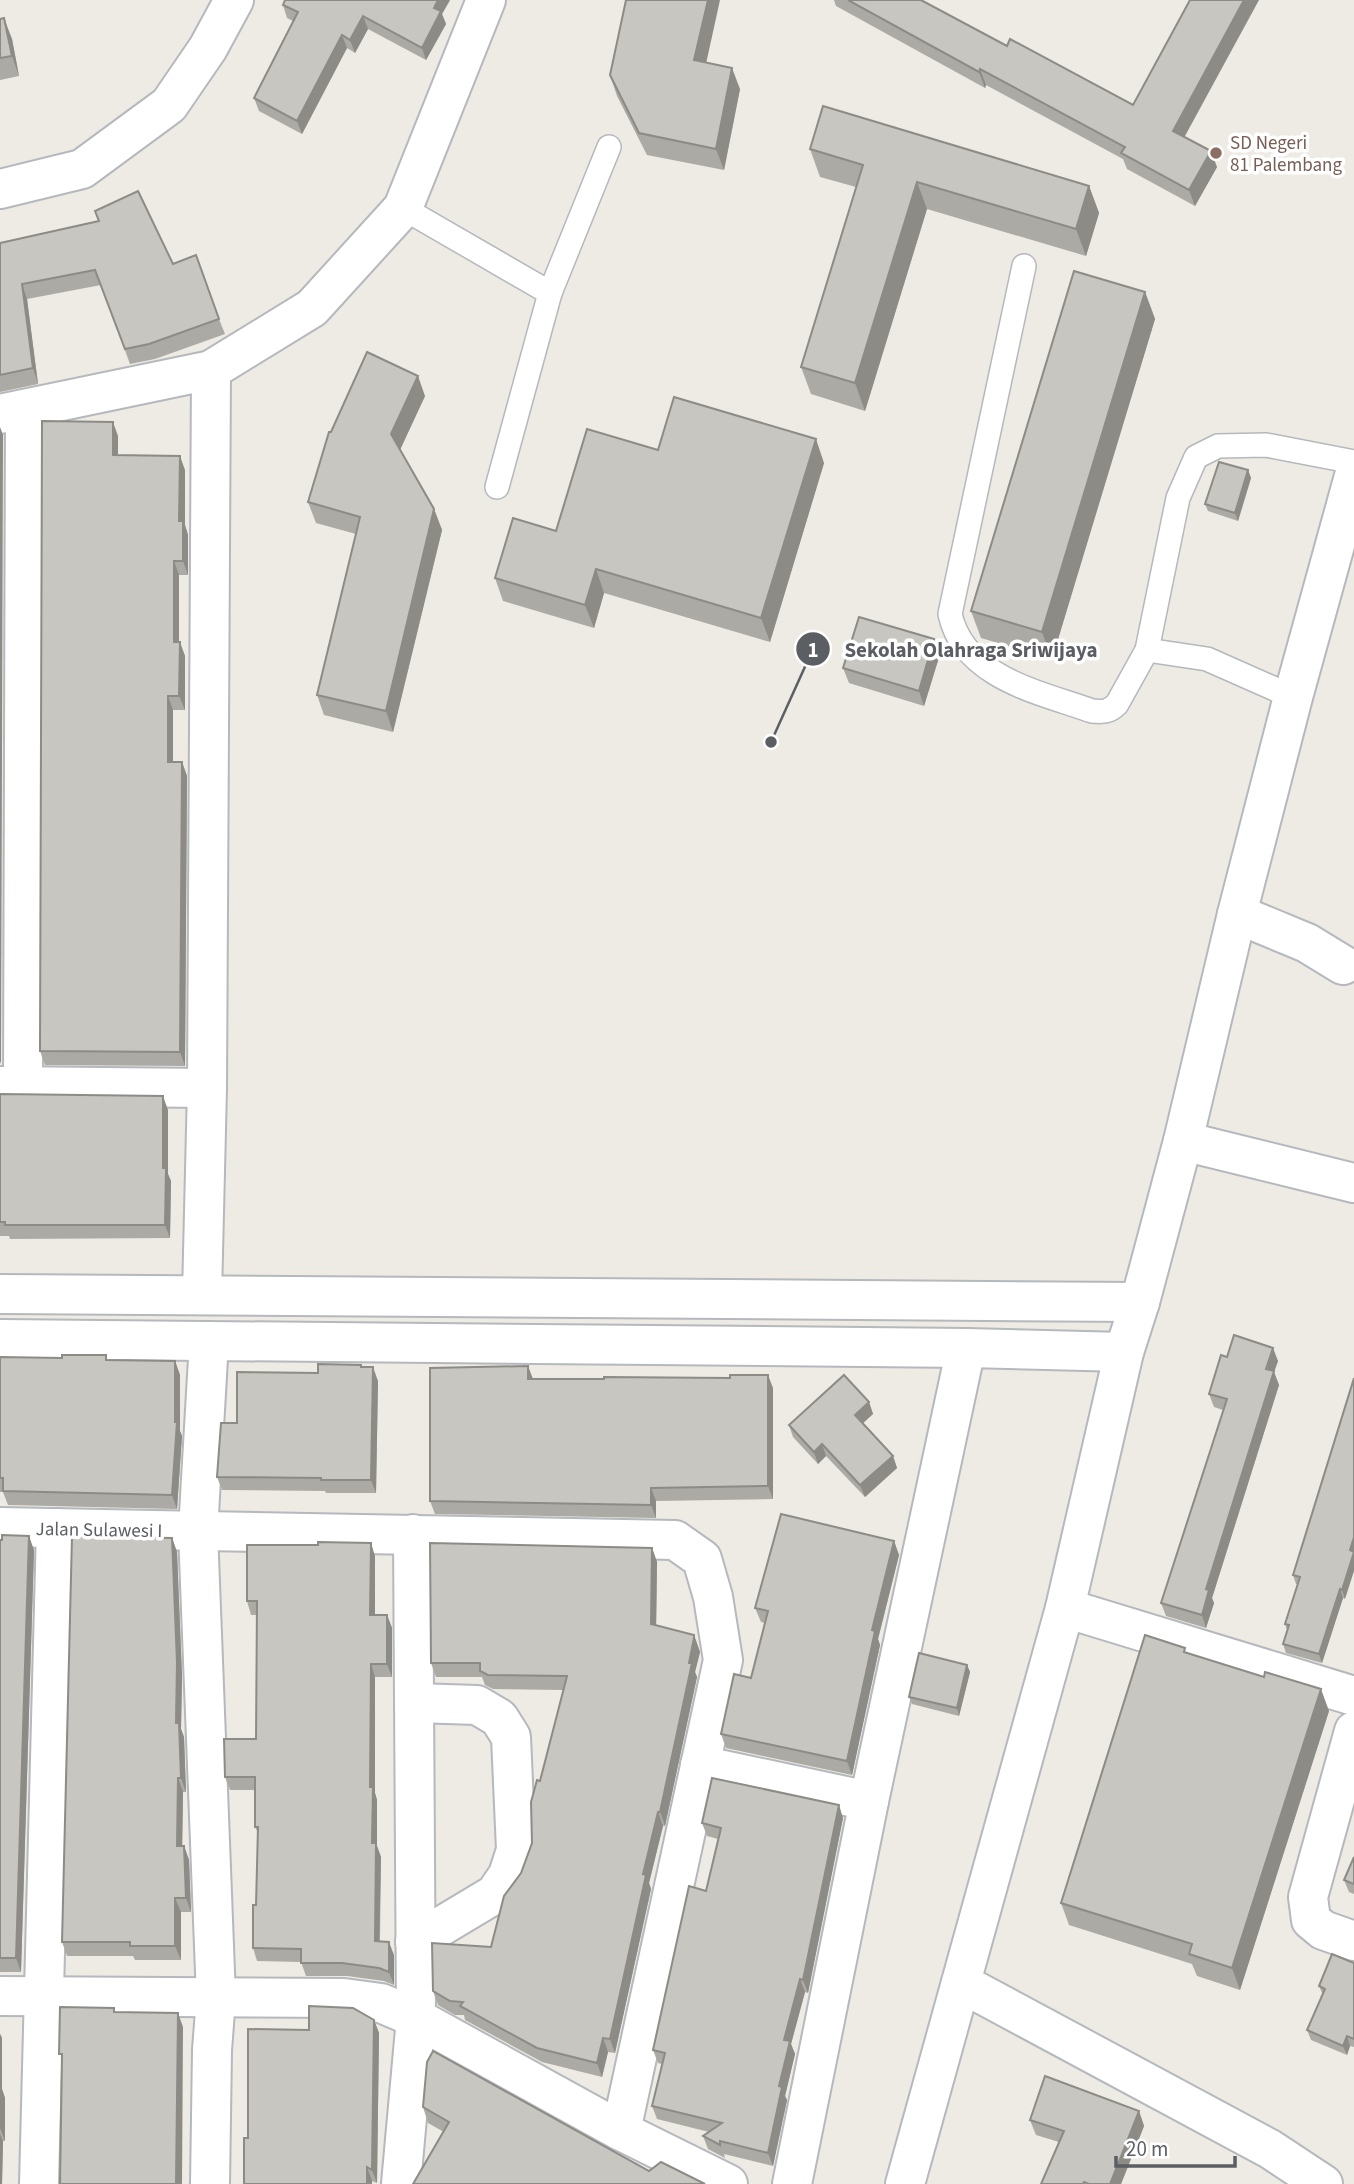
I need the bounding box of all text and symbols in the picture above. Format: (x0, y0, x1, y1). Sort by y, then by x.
place label: SD Negeri 81 Palembang (1230, 130, 1342, 179)
marker: SD Negeri 81 Palembang (1208, 145, 1224, 161)
callout: Sekolah Olahraga Sriwijaya (796, 628, 1112, 670)
text: 1 (807, 635, 819, 665)
text: Sekolah Olahraga Sriwijaya (844, 635, 1098, 665)
street label: Jalan Sulawesi I (35, 1516, 163, 1545)
scale bar (1116, 2124, 1235, 2168)
text: 20 m (1126, 2134, 1168, 2164)

